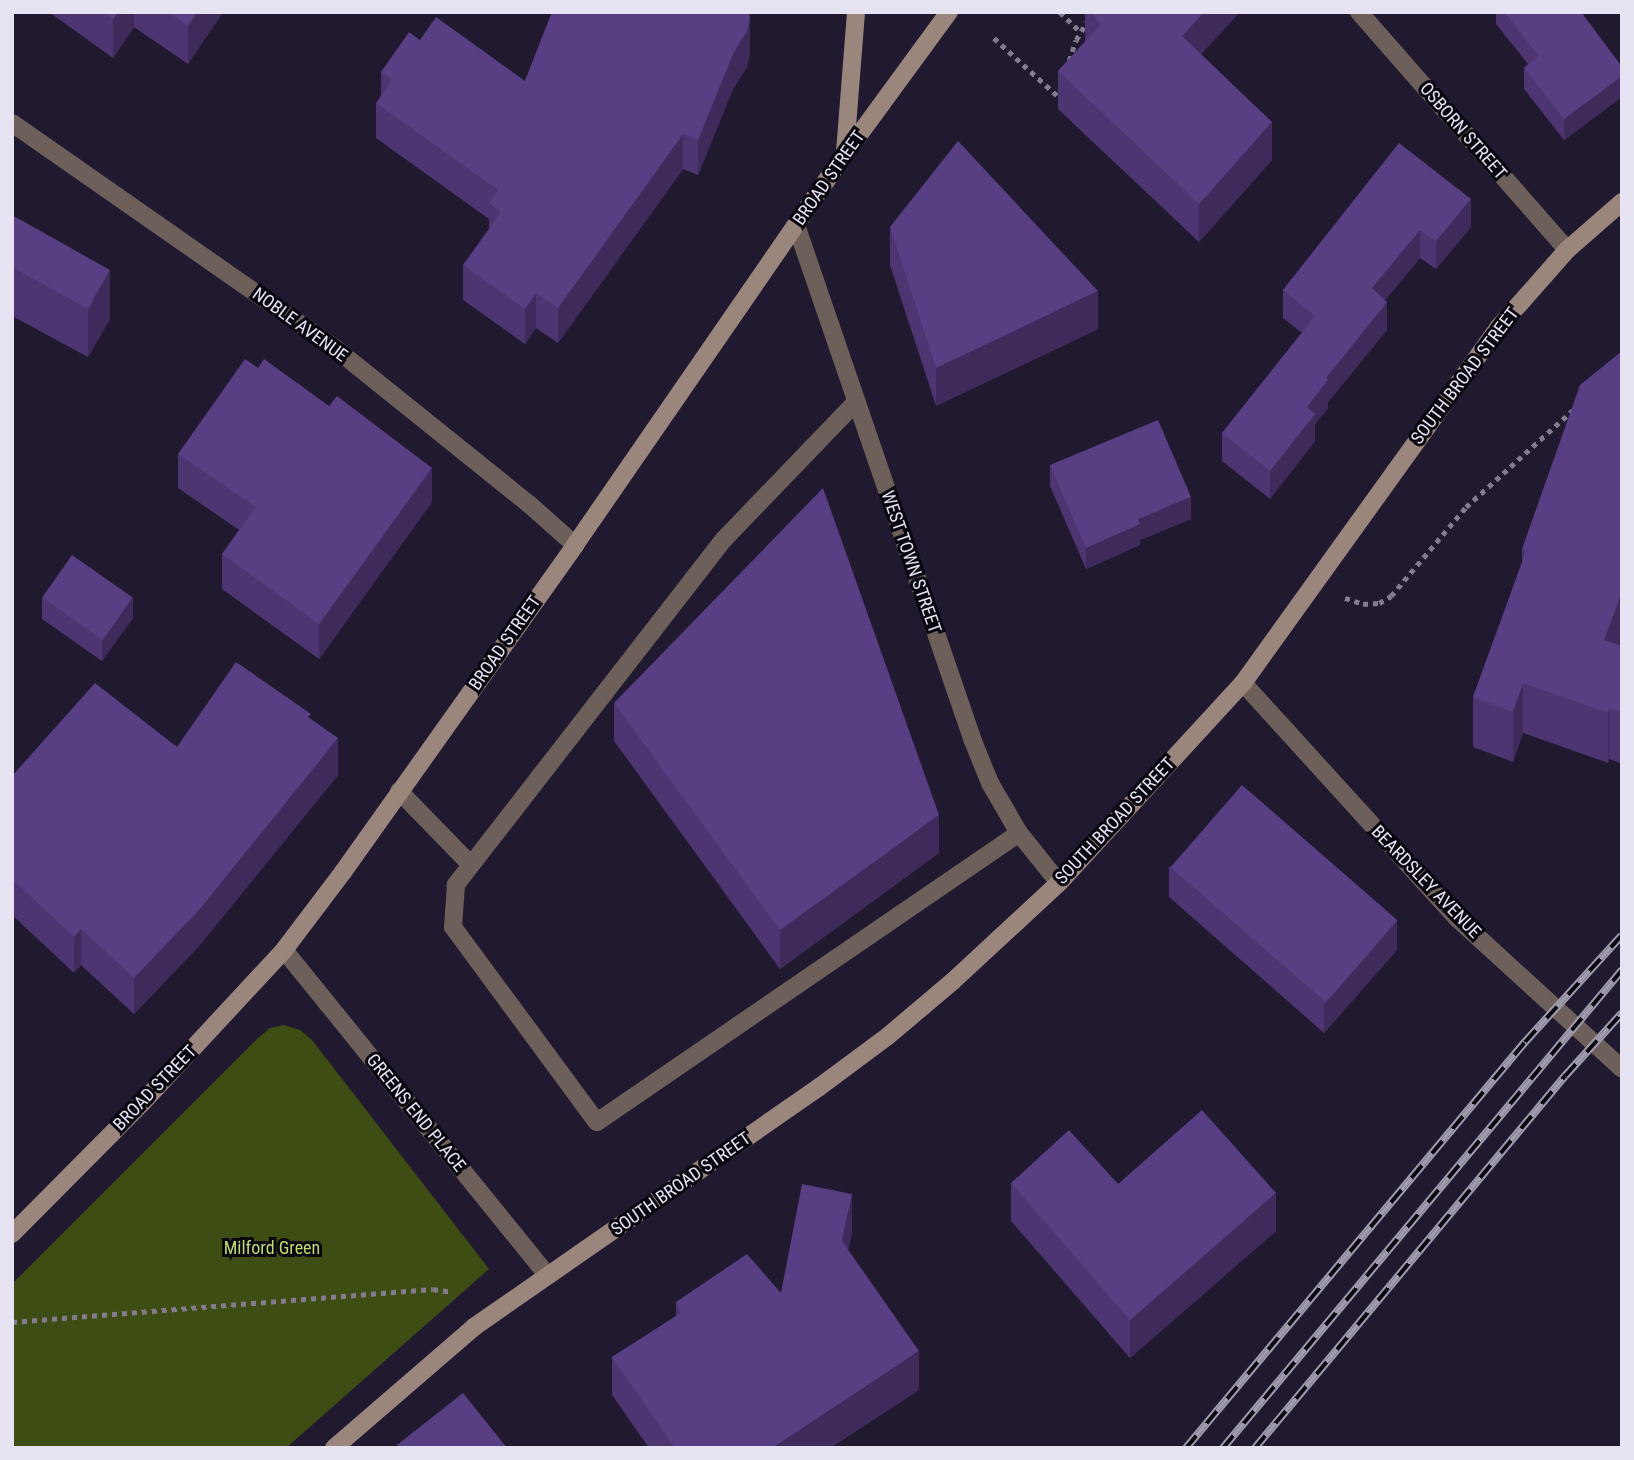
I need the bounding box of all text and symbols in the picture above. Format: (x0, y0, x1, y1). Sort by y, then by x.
street label: OSBORN STREET (1415, 78, 1511, 184)
street label: BROAD STREET (788, 127, 870, 229)
street label: NOBLE AVENUE (248, 283, 352, 367)
street label: SOUTH BROAD STREET (1407, 303, 1523, 449)
street label: WEST TOWN STREET (876, 488, 946, 636)
street label: BROAD STREET (464, 592, 546, 694)
street label: SOUTH BROAD STREET (1051, 753, 1179, 889)
street label: BEARDSLEY AVENUE (1367, 821, 1485, 943)
street label: BROAD STREET (109, 1041, 201, 1135)
street label: GREENS END PLACE (362, 1050, 470, 1176)
street label: SOUTH BROAD STREET (607, 1128, 755, 1240)
park label: Milford Green (224, 1237, 320, 1259)

